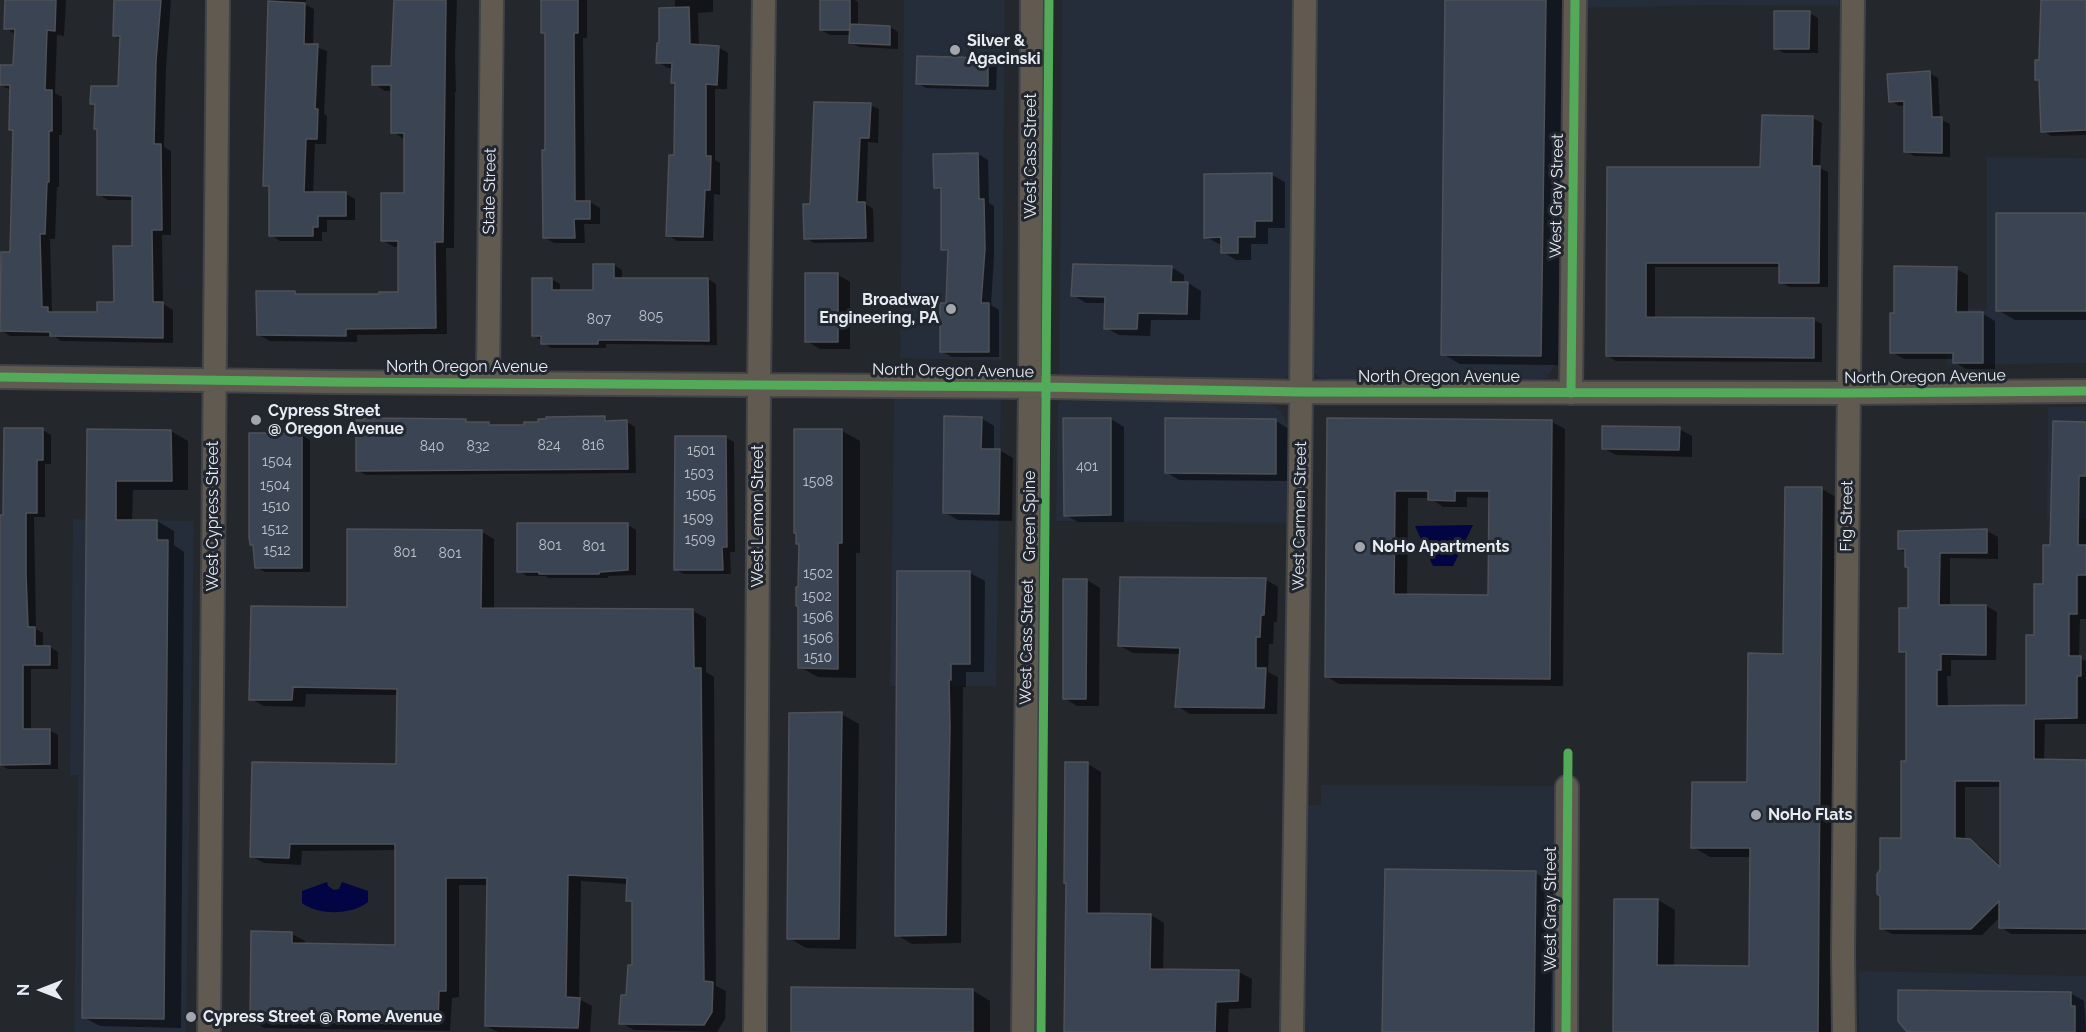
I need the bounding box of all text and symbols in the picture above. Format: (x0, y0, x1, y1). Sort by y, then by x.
place label: Silver & Agacinski (967, 31, 1041, 69)
marker: Silver & Agacinski (948, 43, 962, 57)
street label: West Cass Street (1021, 93, 1041, 219)
street label: West Gray Street (1546, 133, 1568, 259)
street label: State Street (480, 148, 500, 234)
place label: Broadway Engineering, PA (819, 290, 939, 328)
marker: Broadway Engineering, PA (944, 302, 958, 316)
house number: 805 (639, 309, 663, 325)
house number: 807 (587, 312, 611, 328)
street label: North Oregon Avenue (386, 357, 548, 377)
street label: North Oregon Avenue (872, 360, 1034, 382)
street label: North Oregon Avenue (1844, 366, 2006, 388)
street label: North Oregon Avenue (1358, 367, 1520, 387)
place label: Cypress Street @ Oregon Avenue (268, 401, 404, 439)
marker: Cypress Street @ Oregon Avenue (249, 413, 263, 427)
house number: 824 (537, 438, 561, 454)
house number: 816 (582, 438, 604, 454)
house number: 840 (420, 439, 444, 455)
house number: 832 (466, 439, 490, 455)
street label: West Cypress Street (203, 441, 223, 591)
street label: West Carmen Street (1289, 441, 1311, 591)
house number: 1501 (687, 443, 715, 459)
street label: West Lemon Street (748, 445, 768, 587)
house number: 1504 (262, 454, 292, 470)
house number: 401 (1076, 459, 1098, 475)
house number: 1503 (684, 466, 714, 482)
street label: Green Spine (1020, 471, 1040, 561)
house number: 1508 (803, 474, 833, 490)
house number: 1504 (260, 478, 290, 494)
street label: Fig Street (1837, 480, 1857, 552)
house number: 1505 (686, 487, 716, 503)
house number: 1510 (262, 499, 290, 515)
house number: 1509 (683, 511, 713, 527)
house number: 1512 (262, 522, 288, 538)
house number: 1509 (685, 532, 715, 548)
place label: NoHo Apartments (1372, 537, 1509, 557)
house number: 801 (539, 538, 561, 554)
house number: 801 (583, 539, 605, 555)
marker: NoHo Apartments (1353, 540, 1367, 554)
house number: 1512 (264, 543, 290, 559)
house number: 801 (394, 545, 416, 561)
house number: 801 (439, 546, 461, 562)
house number: 1502 (803, 566, 833, 582)
street label: West Cass Street (1016, 579, 1038, 705)
house number: 1502 (802, 589, 832, 605)
house number: 1506 (803, 610, 833, 626)
house number: 1506 (803, 631, 833, 647)
house number: 1510 (804, 650, 832, 666)
place label: NoHo Flats (1768, 805, 1852, 825)
marker: NoHo Flats (1749, 808, 1763, 822)
street label: West Gray Street (1541, 847, 1561, 971)
north arrow (12, 960, 72, 1020)
text: N (14, 984, 33, 996)
place label: Cypress Street @ Rome Avenue (203, 1007, 442, 1027)
marker: Cypress Street @ Rome Avenue (184, 1010, 198, 1024)

